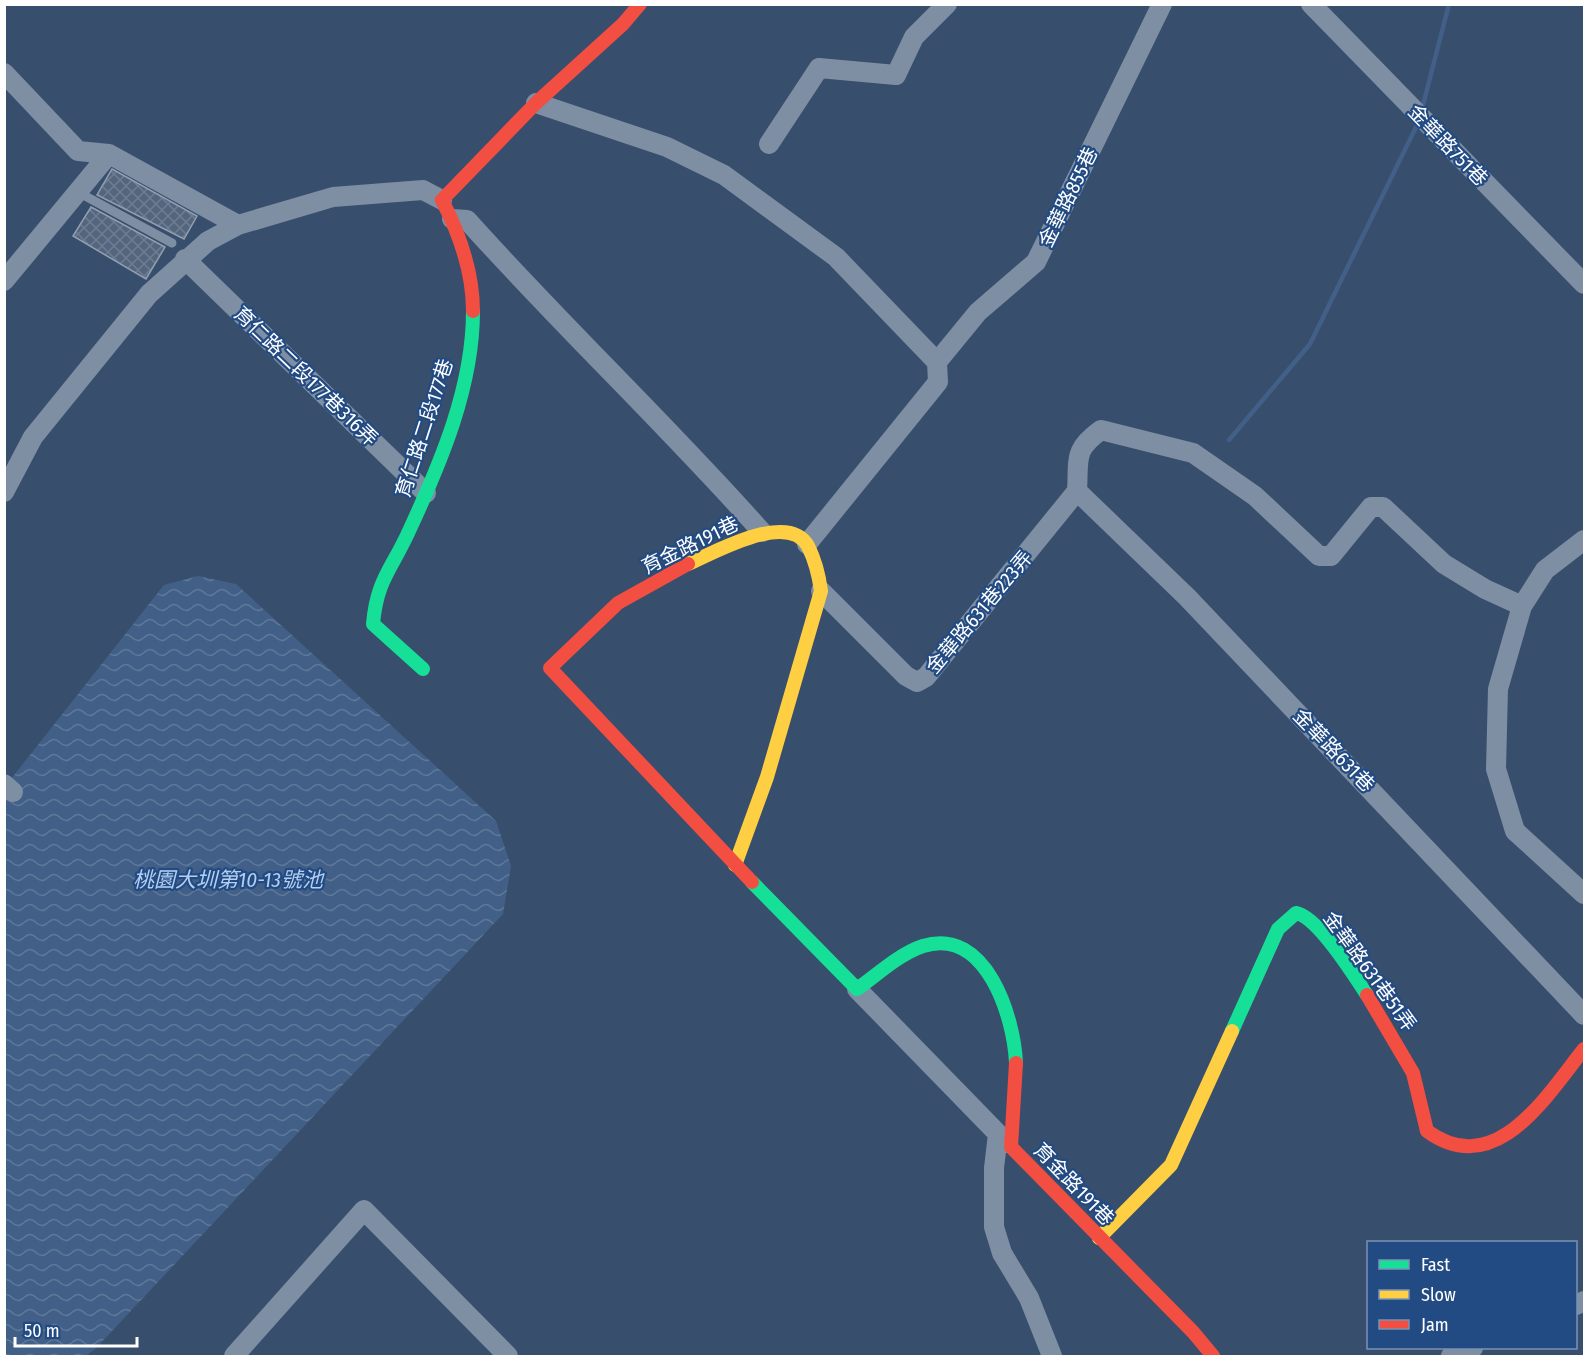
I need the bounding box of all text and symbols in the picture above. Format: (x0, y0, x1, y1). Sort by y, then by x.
street label: 金華路751巷 (1403, 99, 1493, 191)
street label: 金華路855巷 (1033, 143, 1103, 251)
street label: 育仁路二段177巷316弄 (229, 301, 383, 451)
street label: 育仁路二段177巷 (390, 356, 458, 500)
street label: 育金路191巷 (638, 511, 742, 579)
street label: 金華路631巷223弄 (921, 546, 1037, 678)
street label: 金華路631巷 (1289, 703, 1379, 797)
water label: 桃園大圳第10-13號池 (133, 867, 325, 893)
street label: 金華路631巷51弄 (1319, 906, 1421, 1036)
street label: 育金路191巷 (1029, 1138, 1119, 1230)
legend (1367, 1241, 1577, 1349)
text: Fast (1421, 1254, 1450, 1276)
text: Slow (1421, 1284, 1456, 1306)
scale bar (15, 1310, 136, 1348)
text: Jam (1421, 1314, 1449, 1336)
text: 50 m (24, 1320, 60, 1342)

